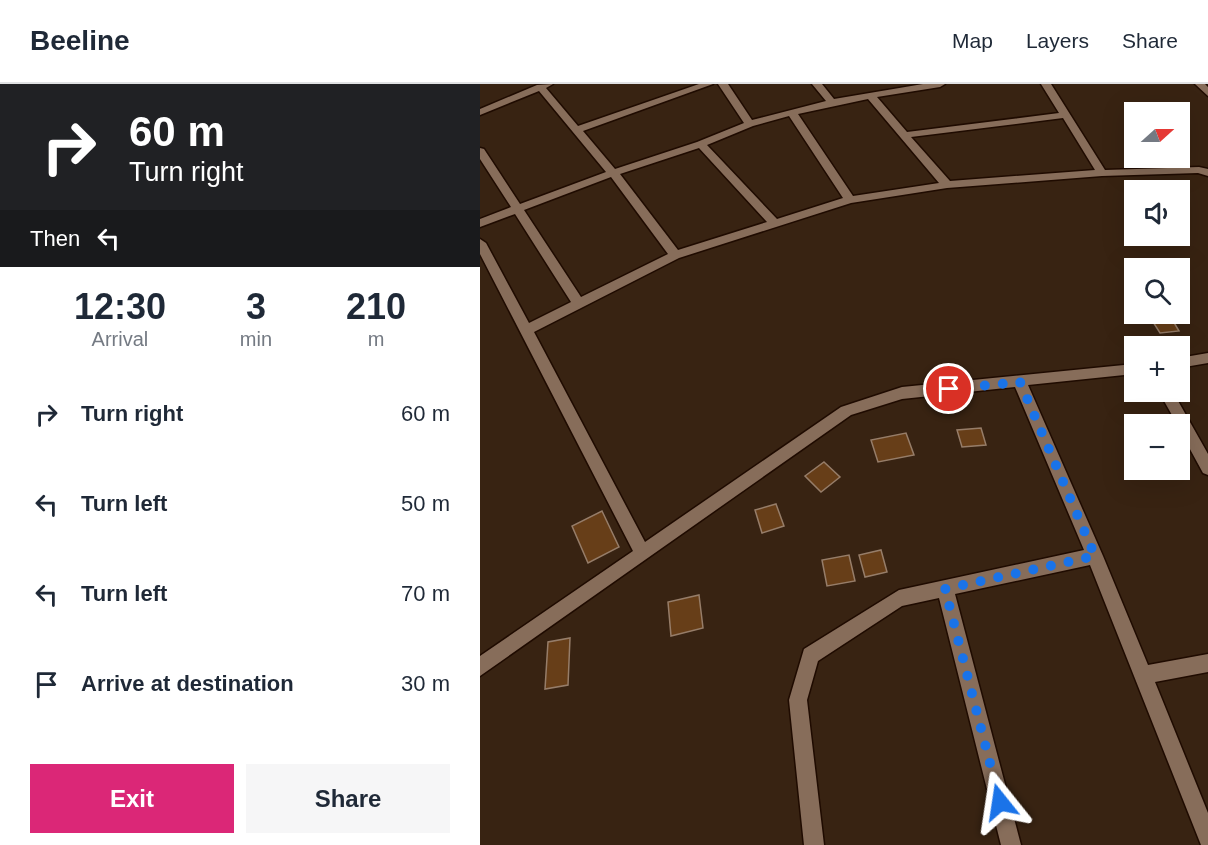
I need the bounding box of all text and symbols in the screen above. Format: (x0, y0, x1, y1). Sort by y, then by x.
text: Beeline (30, 25, 130, 56)
text: Map (952, 29, 993, 52)
text: Layers (1026, 29, 1089, 52)
text: Share (1122, 29, 1178, 52)
north arrow (1124, 102, 1190, 168)
map controls (1124, 102, 1190, 480)
icon: right (30, 108, 108, 186)
text: 60 m (129, 108, 225, 155)
text: Turn right (129, 157, 244, 187)
button: sound (1124, 180, 1190, 246)
icon: left (92, 222, 125, 255)
text: Then (30, 226, 80, 251)
button: search (1124, 258, 1190, 324)
text: 12:30 (74, 286, 166, 327)
text: 3 (246, 286, 266, 327)
text: 210 (346, 286, 406, 327)
text: Arrival (92, 328, 148, 350)
text: min (240, 328, 272, 350)
text: m (368, 328, 384, 350)
button: + (1124, 336, 1190, 402)
pin (923, 363, 974, 414)
icon: arrive (932, 372, 965, 405)
icon: right (30, 398, 63, 431)
text: Turn right (81, 401, 183, 426)
text: 60 m (401, 401, 450, 426)
button: − (1124, 414, 1190, 480)
icon: left (30, 488, 63, 521)
text: Turn left (81, 491, 167, 516)
text: 50 m (401, 491, 450, 516)
icon: left (30, 578, 63, 611)
text: Turn left (81, 581, 167, 606)
text: 70 m (401, 581, 450, 606)
icon: arrive (30, 668, 63, 701)
text: Arrive at destination (81, 671, 294, 696)
text: 30 m (401, 671, 450, 696)
button: Exit (30, 764, 234, 833)
button: Share (246, 764, 450, 833)
position arrow (968, 770, 1032, 834)

